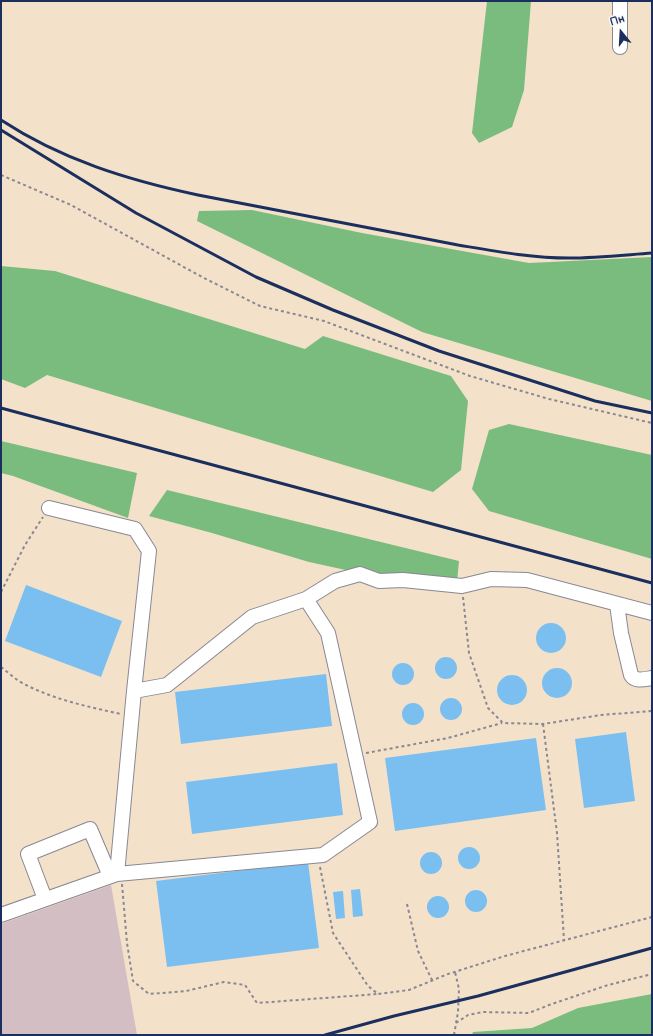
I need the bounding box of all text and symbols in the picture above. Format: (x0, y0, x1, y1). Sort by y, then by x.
north arrow (601, 12, 641, 52)
text: Пн (608, 12, 626, 29)

